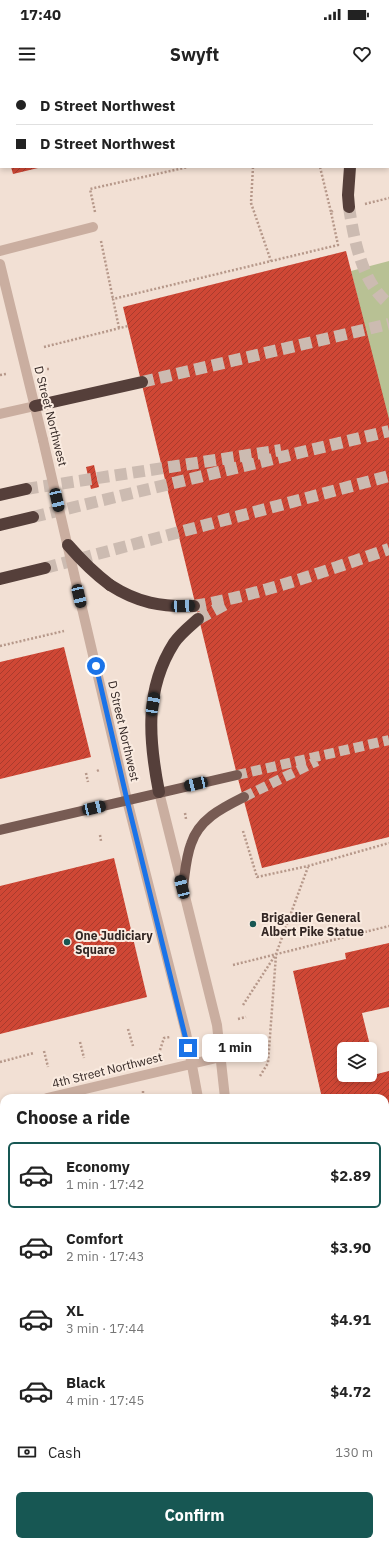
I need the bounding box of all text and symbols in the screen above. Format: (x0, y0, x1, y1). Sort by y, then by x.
text: 17:40 (20, 5, 61, 24)
icon: menu (16, 43, 38, 65)
text: Swyft (170, 43, 219, 66)
icon: heart (351, 43, 373, 65)
text: D Street Northwest (40, 96, 175, 115)
text: D Street Northwest (40, 134, 175, 153)
street label: D Street Northwest (31, 364, 71, 468)
car (48, 487, 66, 513)
car (70, 583, 88, 609)
car (171, 599, 195, 613)
route start (87, 657, 105, 675)
street label: D Street Northwest (105, 679, 143, 783)
car (145, 691, 161, 717)
car (183, 775, 209, 793)
car (81, 799, 107, 817)
car (173, 874, 191, 900)
place label: Brigadier General Albert Pike Statue (261, 910, 364, 939)
marker: Brigadier General Albert Pike Statue (248, 919, 258, 929)
place label: One Judiciary Square (75, 928, 153, 957)
marker: One Judiciary Square (62, 937, 72, 947)
callout: 1 min (202, 1034, 268, 1062)
route end (179, 1039, 197, 1057)
text: 1 min (218, 1039, 252, 1056)
map controls (337, 1042, 377, 1082)
button: layers (337, 1042, 377, 1082)
street label: 4th Street Northwest (50, 1049, 164, 1091)
text: Choose a ride (16, 1106, 130, 1129)
icon: car (18, 1157, 54, 1193)
text: Economy (66, 1157, 130, 1176)
text: $2.89 (330, 1166, 371, 1185)
text: 1 min · 17:42 (66, 1176, 144, 1193)
icon: car (18, 1229, 54, 1265)
text: Comfort (66, 1229, 123, 1248)
text: $3.90 (330, 1238, 371, 1257)
text: 2 min · 17:43 (66, 1248, 144, 1265)
icon: car (18, 1301, 54, 1337)
text: XL (66, 1301, 84, 1320)
text: $4.91 (330, 1310, 371, 1329)
text: 3 min · 17:44 (66, 1320, 144, 1337)
icon: car (18, 1373, 54, 1409)
text: Black (66, 1373, 106, 1392)
text: $4.72 (330, 1382, 371, 1401)
text: 4 min · 17:45 (66, 1392, 144, 1409)
icon: cash (16, 1441, 38, 1463)
text: Cash (48, 1443, 81, 1462)
text: 130 m (335, 1444, 373, 1461)
button: Confirm (16, 1492, 373, 1538)

